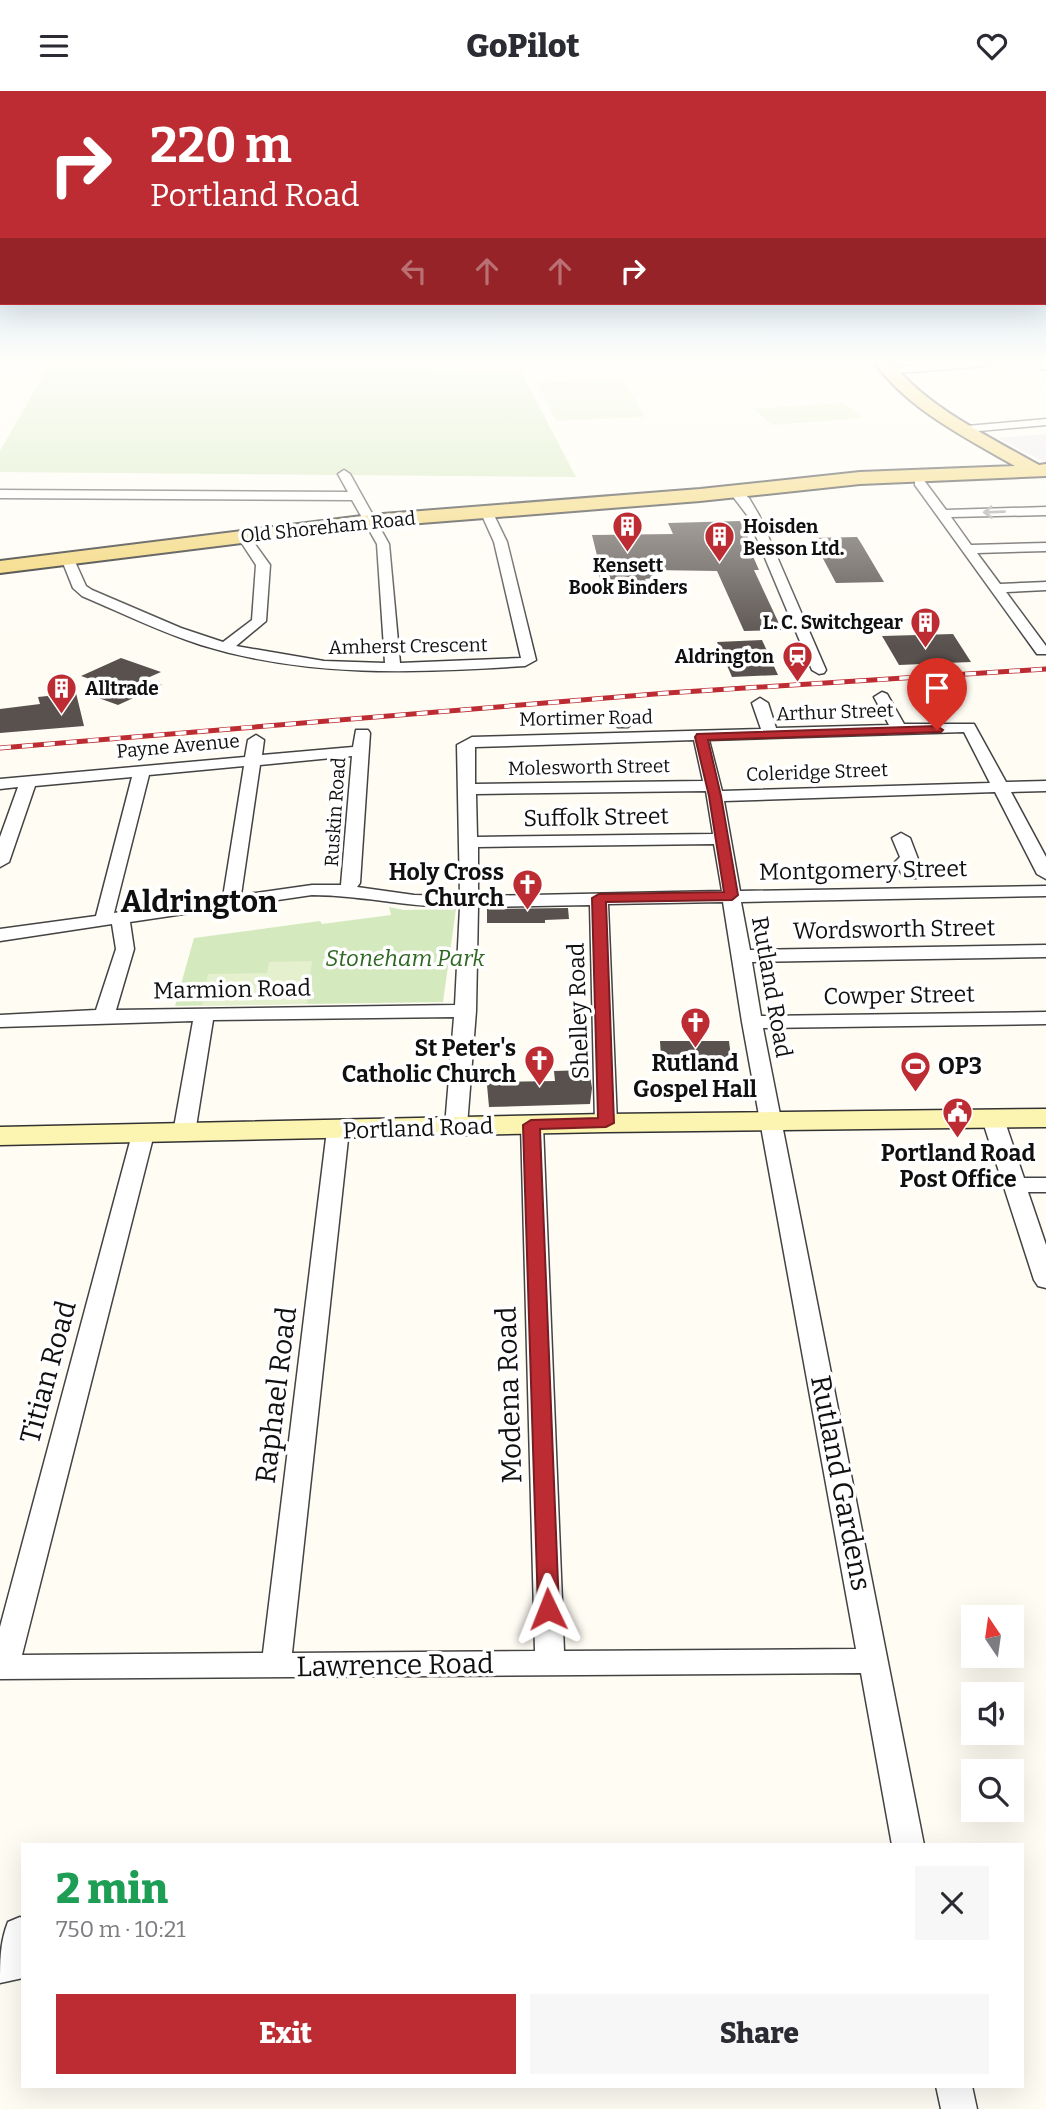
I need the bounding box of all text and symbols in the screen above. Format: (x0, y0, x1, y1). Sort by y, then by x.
icon: menu (35, 27, 73, 65)
text: GoPilot (466, 27, 580, 65)
icon: heart (973, 27, 1011, 65)
text: 220 m (150, 116, 292, 175)
icon: right (35, 119, 126, 210)
text: Portland Road (150, 176, 360, 214)
icon: left (395, 252, 433, 290)
icon: ahead (468, 252, 506, 290)
icon: ahead (541, 252, 579, 290)
icon: right (614, 252, 652, 290)
street label: Old Shoreham Road (239, 506, 417, 548)
one-way arrow (983, 506, 1006, 519)
building icon: Kensett Book Binders (611, 509, 645, 553)
place label: Hoisden Besson Ltd. (743, 515, 844, 560)
building icon: Hoisden Besson Ltd. (703, 520, 737, 564)
place label: Kensett Book Binders (568, 554, 688, 599)
building icon: L. C. Switchgear (909, 605, 943, 649)
place label: L. C. Switchgear (763, 611, 903, 634)
street label: Amherst Crescent (328, 633, 488, 659)
station icon: Aldrington (780, 639, 814, 683)
place label: Aldrington (675, 645, 775, 668)
pin (907, 658, 967, 730)
icon: arrive (918, 669, 956, 707)
building icon: Alltrade (45, 671, 79, 715)
place label: Alltrade (85, 677, 159, 700)
street label: Arthur Street (776, 698, 894, 726)
street label: Mortimer Road (519, 705, 653, 731)
street label: Payne Avenue (115, 729, 241, 763)
street label: Molesworth Street (508, 754, 670, 780)
street label: Ruskin Road (320, 756, 350, 868)
street label: Coleridge Street (746, 758, 888, 786)
street label: Suffolk Street (523, 802, 669, 832)
street label: Montgomery Street (759, 854, 967, 886)
place label: Holy Cross Church (389, 858, 504, 912)
church icon: Holy Cross Church (510, 868, 544, 912)
district label: Aldrington (121, 884, 278, 920)
street label: Wordsworth Street (793, 913, 995, 945)
street label: Rutland Road (746, 914, 798, 1060)
street label: Shelley Road (562, 942, 594, 1080)
park label: Stoneham Park (325, 944, 485, 972)
street label: Marmion Road (153, 974, 311, 1004)
street label: Cowper Street (823, 980, 975, 1010)
church icon: Rutland Gospel Hall (678, 1005, 712, 1049)
place label: St Peter's Catholic Church (342, 1034, 516, 1088)
church icon: St Peter's Catholic Church (522, 1044, 556, 1088)
place label: Rutland Gospel Hall (633, 1049, 757, 1103)
sports icon: OP3 (898, 1049, 932, 1093)
place label: OP3 (938, 1052, 982, 1080)
public building icon: Portland Road Post Office (941, 1095, 975, 1139)
street label: Portland Road (342, 1111, 494, 1145)
place label: Portland Road Post Office (881, 1139, 1035, 1193)
street label: Titian Road (13, 1297, 83, 1447)
street label: Raphael Road (249, 1305, 303, 1485)
street label: Modena Road (489, 1306, 529, 1484)
street label: Rutland Gardens (804, 1373, 878, 1593)
position arrow (511, 1572, 585, 1646)
north arrow (961, 1605, 1024, 1668)
map controls (961, 1605, 1024, 1822)
street label: Lawrence Road (296, 1647, 494, 1683)
button: sound (961, 1682, 1024, 1745)
button: search (961, 1759, 1024, 1822)
text: 2 min (56, 1864, 168, 1914)
button: close (915, 1866, 989, 1940)
text: 750 m · 10:21 (56, 1915, 186, 1943)
button: Exit (56, 1994, 516, 2074)
button: Share (530, 1994, 989, 2074)

